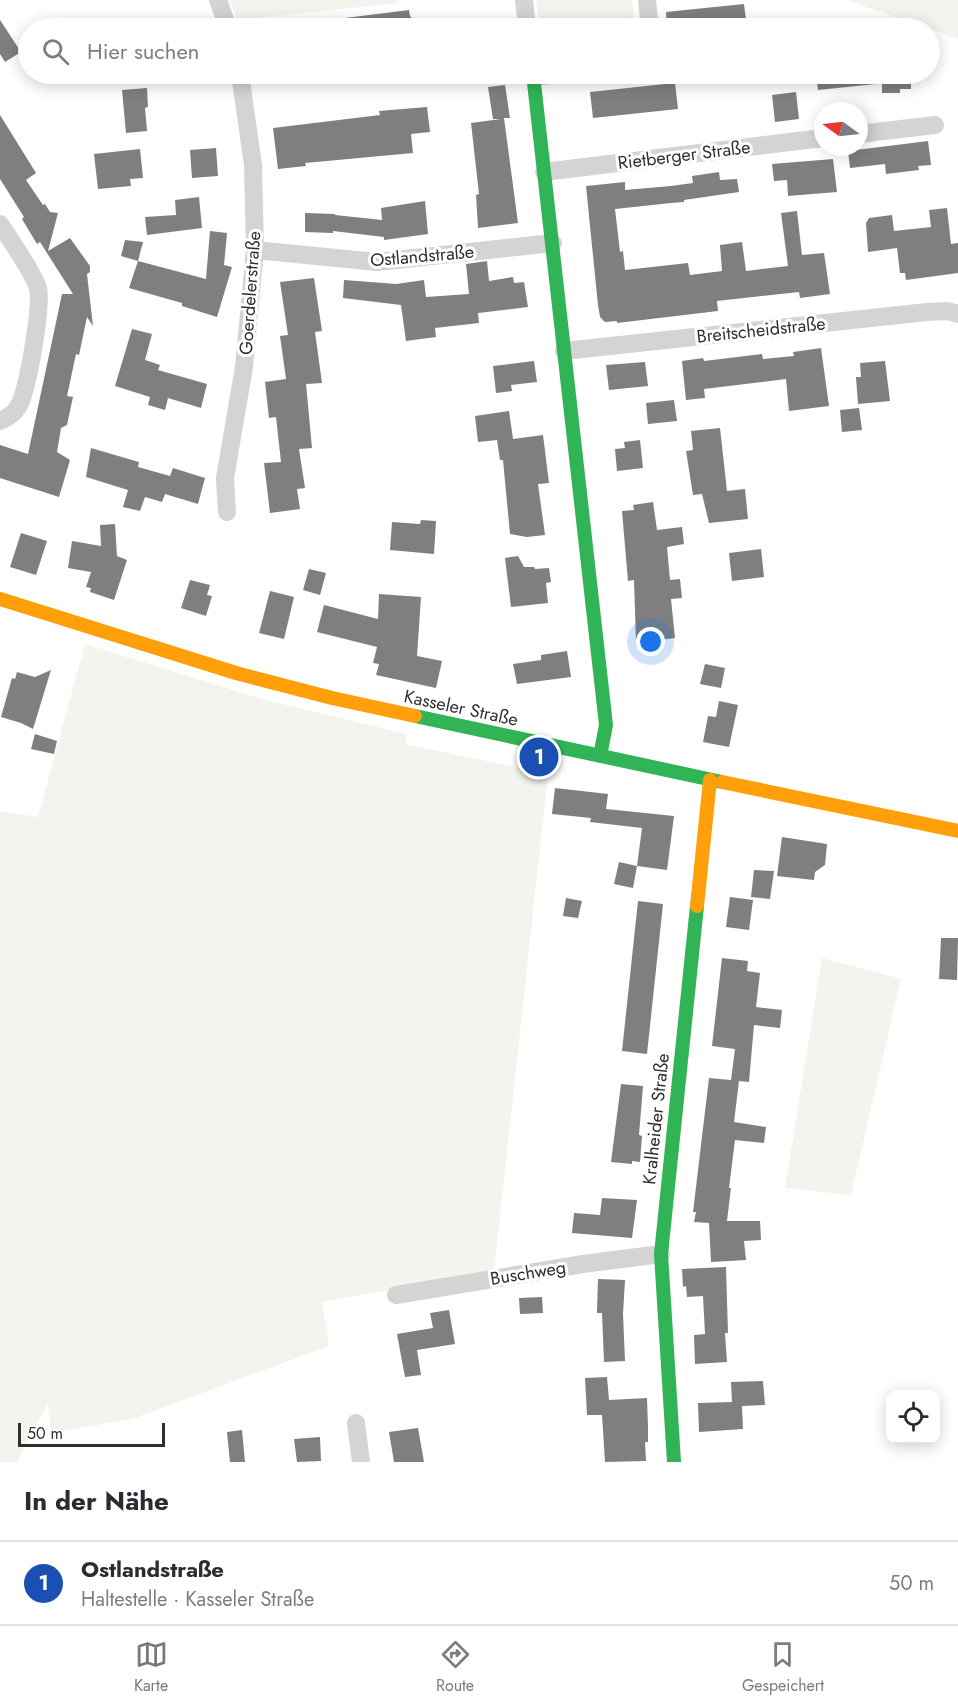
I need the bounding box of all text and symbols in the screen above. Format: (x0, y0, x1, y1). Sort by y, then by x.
search box (18, 18, 940, 84)
icon: search (39, 35, 72, 68)
text: Hier suchen (87, 35, 199, 67)
north arrow (814, 102, 868, 156)
street label: Rietberger Straße (616, 134, 752, 176)
street label: Goerdelerstraße (233, 230, 267, 356)
street label: Ostlandstraße (369, 239, 475, 273)
street label: Breitscheidstraße (695, 310, 827, 350)
your location (636, 627, 665, 656)
street label: Kasseler Straße (402, 683, 520, 733)
pin: 1 (520, 734, 558, 780)
street label: Kralheider Straße (636, 1052, 676, 1186)
street label: Buschweg (488, 1254, 568, 1292)
map controls (886, 1390, 940, 1444)
button: locate (886, 1390, 940, 1444)
scale bar (18, 1420, 165, 1448)
text: 50 m (27, 1422, 63, 1445)
text: In der Nähe (24, 1482, 169, 1520)
text: Ostlandstraße (81, 1553, 224, 1585)
text: 1 (38, 1569, 49, 1598)
text: 50 m (889, 1569, 934, 1598)
text: Haltestelle · Kasseler Straße (81, 1585, 314, 1614)
tab: Karte (134, 1638, 168, 1697)
tab: Route (436, 1638, 474, 1697)
tab: Gespeichert (742, 1638, 824, 1697)

